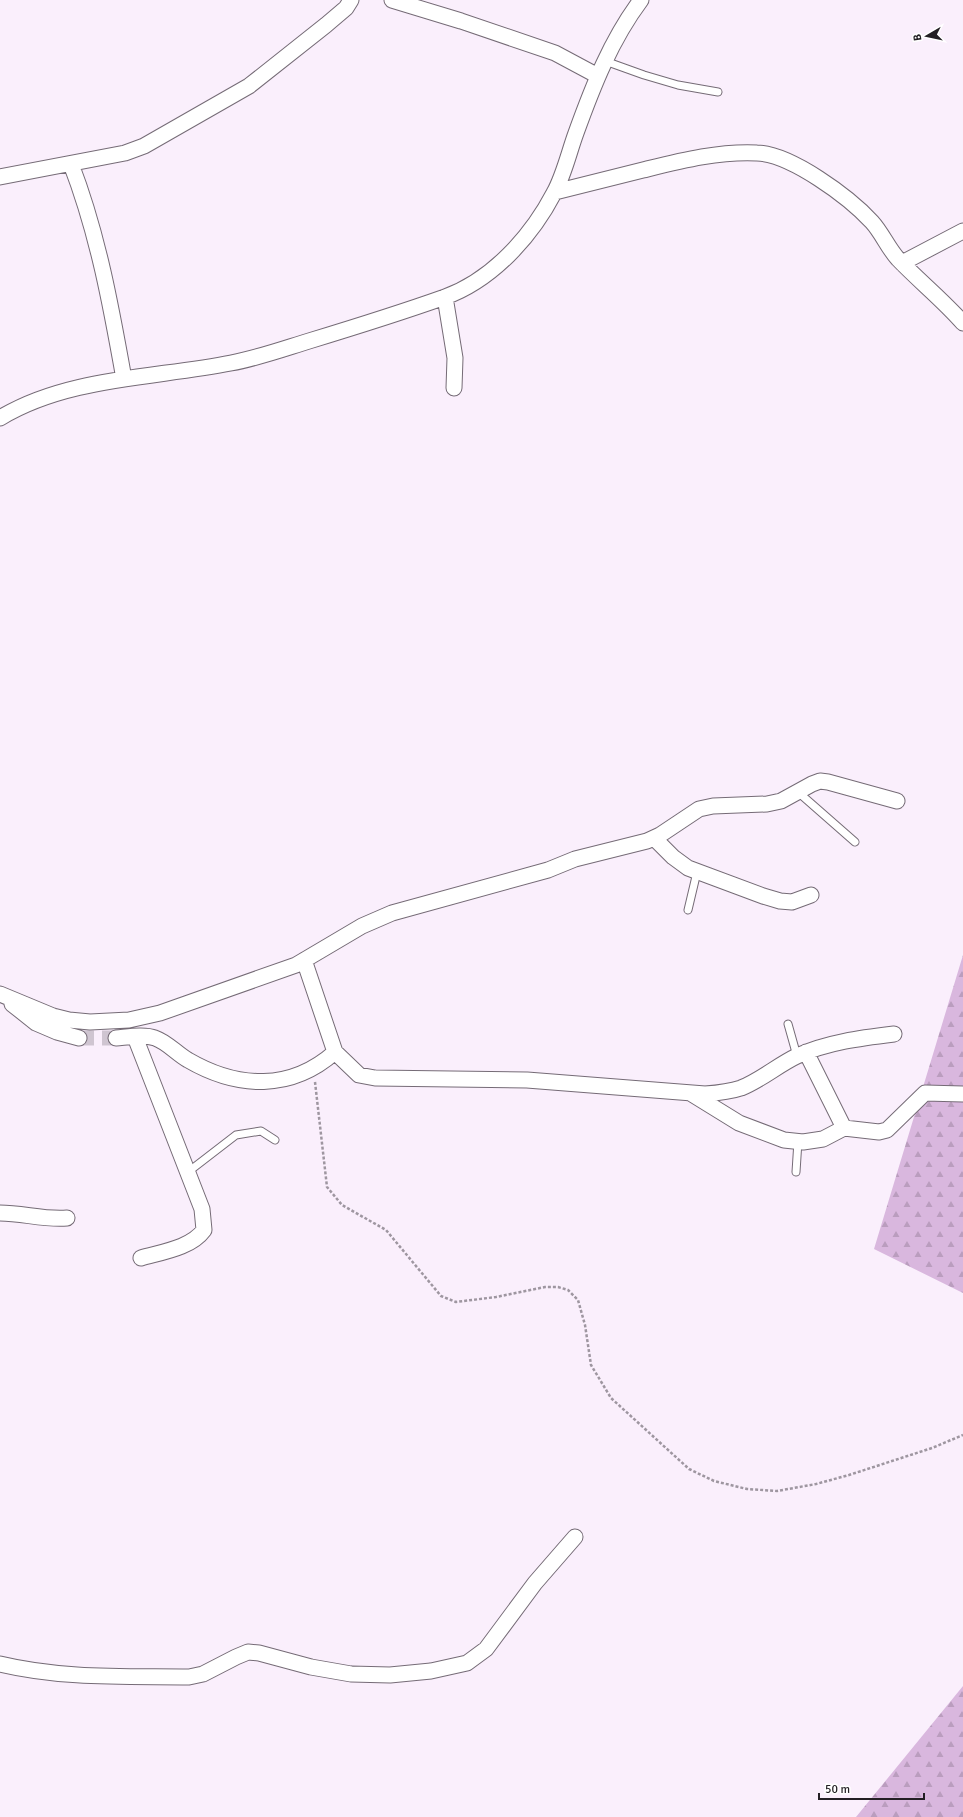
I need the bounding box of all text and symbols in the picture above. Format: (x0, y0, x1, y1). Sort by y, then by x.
north arrow (907, 16, 947, 56)
text: B (911, 33, 925, 42)
scale bar (819, 1775, 924, 1801)
text: 50 m (825, 1782, 850, 1797)

